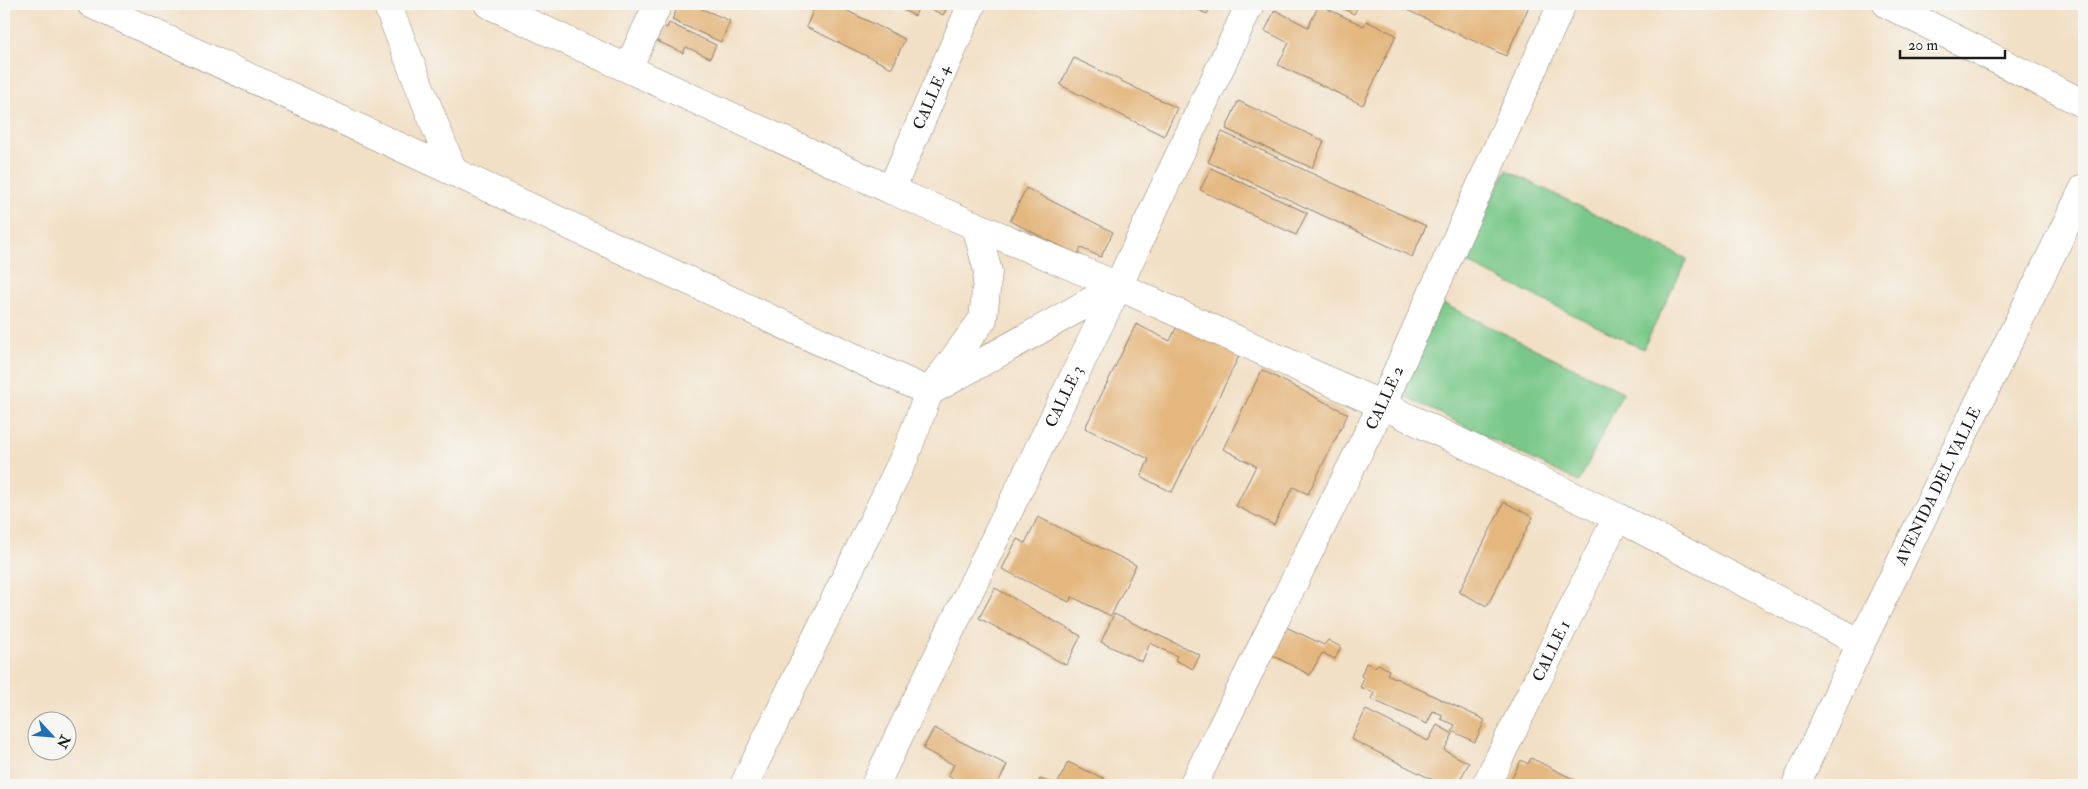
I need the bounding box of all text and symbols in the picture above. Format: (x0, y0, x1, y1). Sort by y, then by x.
scale bar (1900, 28, 2006, 60)
text: 20 m (1908, 36, 1938, 55)
street label: CALLE 4 (908, 61, 955, 133)
street label: CALLE 3 (1041, 363, 1088, 431)
street label: CALLE 2 (1361, 363, 1408, 433)
street label: AVENIDA DEL VALLE (1890, 404, 1985, 569)
street label: CALLE 1 (1528, 617, 1575, 685)
north arrow (28, 712, 78, 762)
text: N (53, 731, 74, 751)

